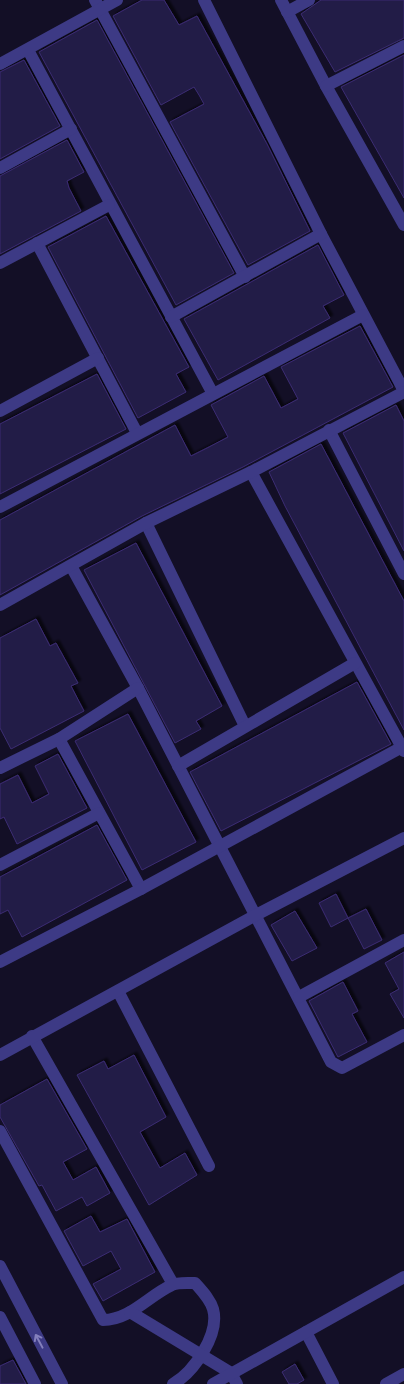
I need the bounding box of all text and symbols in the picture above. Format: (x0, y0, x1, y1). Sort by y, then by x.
one-way arrow (34, 1334, 43, 1349)

